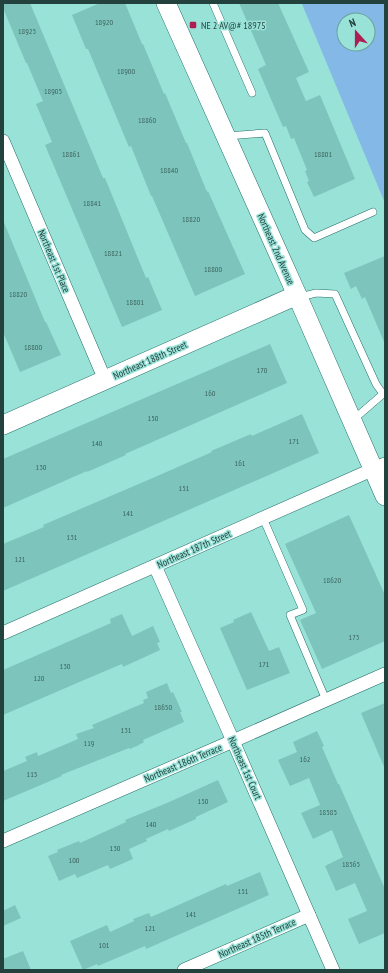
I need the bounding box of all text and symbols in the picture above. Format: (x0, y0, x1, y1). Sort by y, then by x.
north arrow (336, 12, 376, 52)
text: N (347, 15, 358, 30)
house number: 18920 (95, 17, 113, 27)
place label: NE 2 AV@# 18975 (201, 19, 266, 32)
marker: NE 2 AV@# 18975 (188, 20, 198, 30)
house number: 18925 (18, 26, 36, 36)
house number: 18900 (117, 66, 135, 76)
house number: 18905 (44, 86, 62, 96)
house number: 18860 (138, 115, 156, 125)
house number: 18861 (62, 149, 80, 159)
house number: 18801 (314, 149, 332, 159)
house number: 18840 (160, 165, 178, 175)
house number: 18841 (83, 198, 101, 208)
street label: Northeast 2nd Avenue (254, 211, 298, 287)
house number: 18820 (182, 214, 200, 224)
street label: Northeast 1st Place (35, 227, 73, 295)
house number: 18821 (104, 248, 122, 258)
house number: 18800 (204, 264, 222, 274)
house number: 18820 (9, 289, 27, 299)
house number: 18801 (126, 297, 144, 307)
street label: Northeast 188th Street (111, 338, 189, 382)
house number: 18800 (24, 342, 42, 352)
house number: 170 (257, 365, 268, 375)
house number: 160 (205, 388, 216, 398)
house number: 150 (148, 413, 159, 423)
house number: 171 (289, 436, 300, 446)
house number: 140 (92, 438, 103, 448)
house number: 161 (235, 458, 246, 468)
house number: 130 (36, 462, 47, 472)
house number: 151 (179, 483, 190, 493)
house number: 141 (123, 508, 134, 518)
street label: Northeast 187th Street (155, 527, 233, 571)
house number: 131 (67, 532, 78, 542)
house number: 121 (15, 554, 26, 564)
house number: 18620 (323, 575, 341, 585)
house number: 173 (349, 632, 360, 642)
house number: 171 (259, 659, 270, 669)
house number: 130 (60, 661, 71, 671)
house number: 120 (34, 673, 45, 683)
house number: 18650 (154, 702, 172, 712)
house number: 131 (121, 725, 132, 735)
street label: Northeast 1st Court (225, 734, 265, 802)
house number: 119 (84, 738, 95, 748)
street label: Northeast 186th Terrace (142, 741, 224, 785)
house number: 162 (300, 754, 311, 764)
house number: 115 (27, 769, 37, 779)
house number: 150 (198, 796, 209, 806)
house number: 18585 (319, 807, 337, 817)
house number: 140 (146, 819, 157, 829)
house number: 130 (110, 843, 121, 853)
house number: 100 (69, 855, 80, 865)
house number: 18565 (342, 859, 360, 869)
house number: 151 (238, 886, 249, 896)
house number: 141 (186, 909, 197, 919)
street label: Northeast 185th Terrace (216, 915, 298, 961)
house number: 121 (145, 923, 156, 933)
house number: 101 (99, 940, 110, 950)

